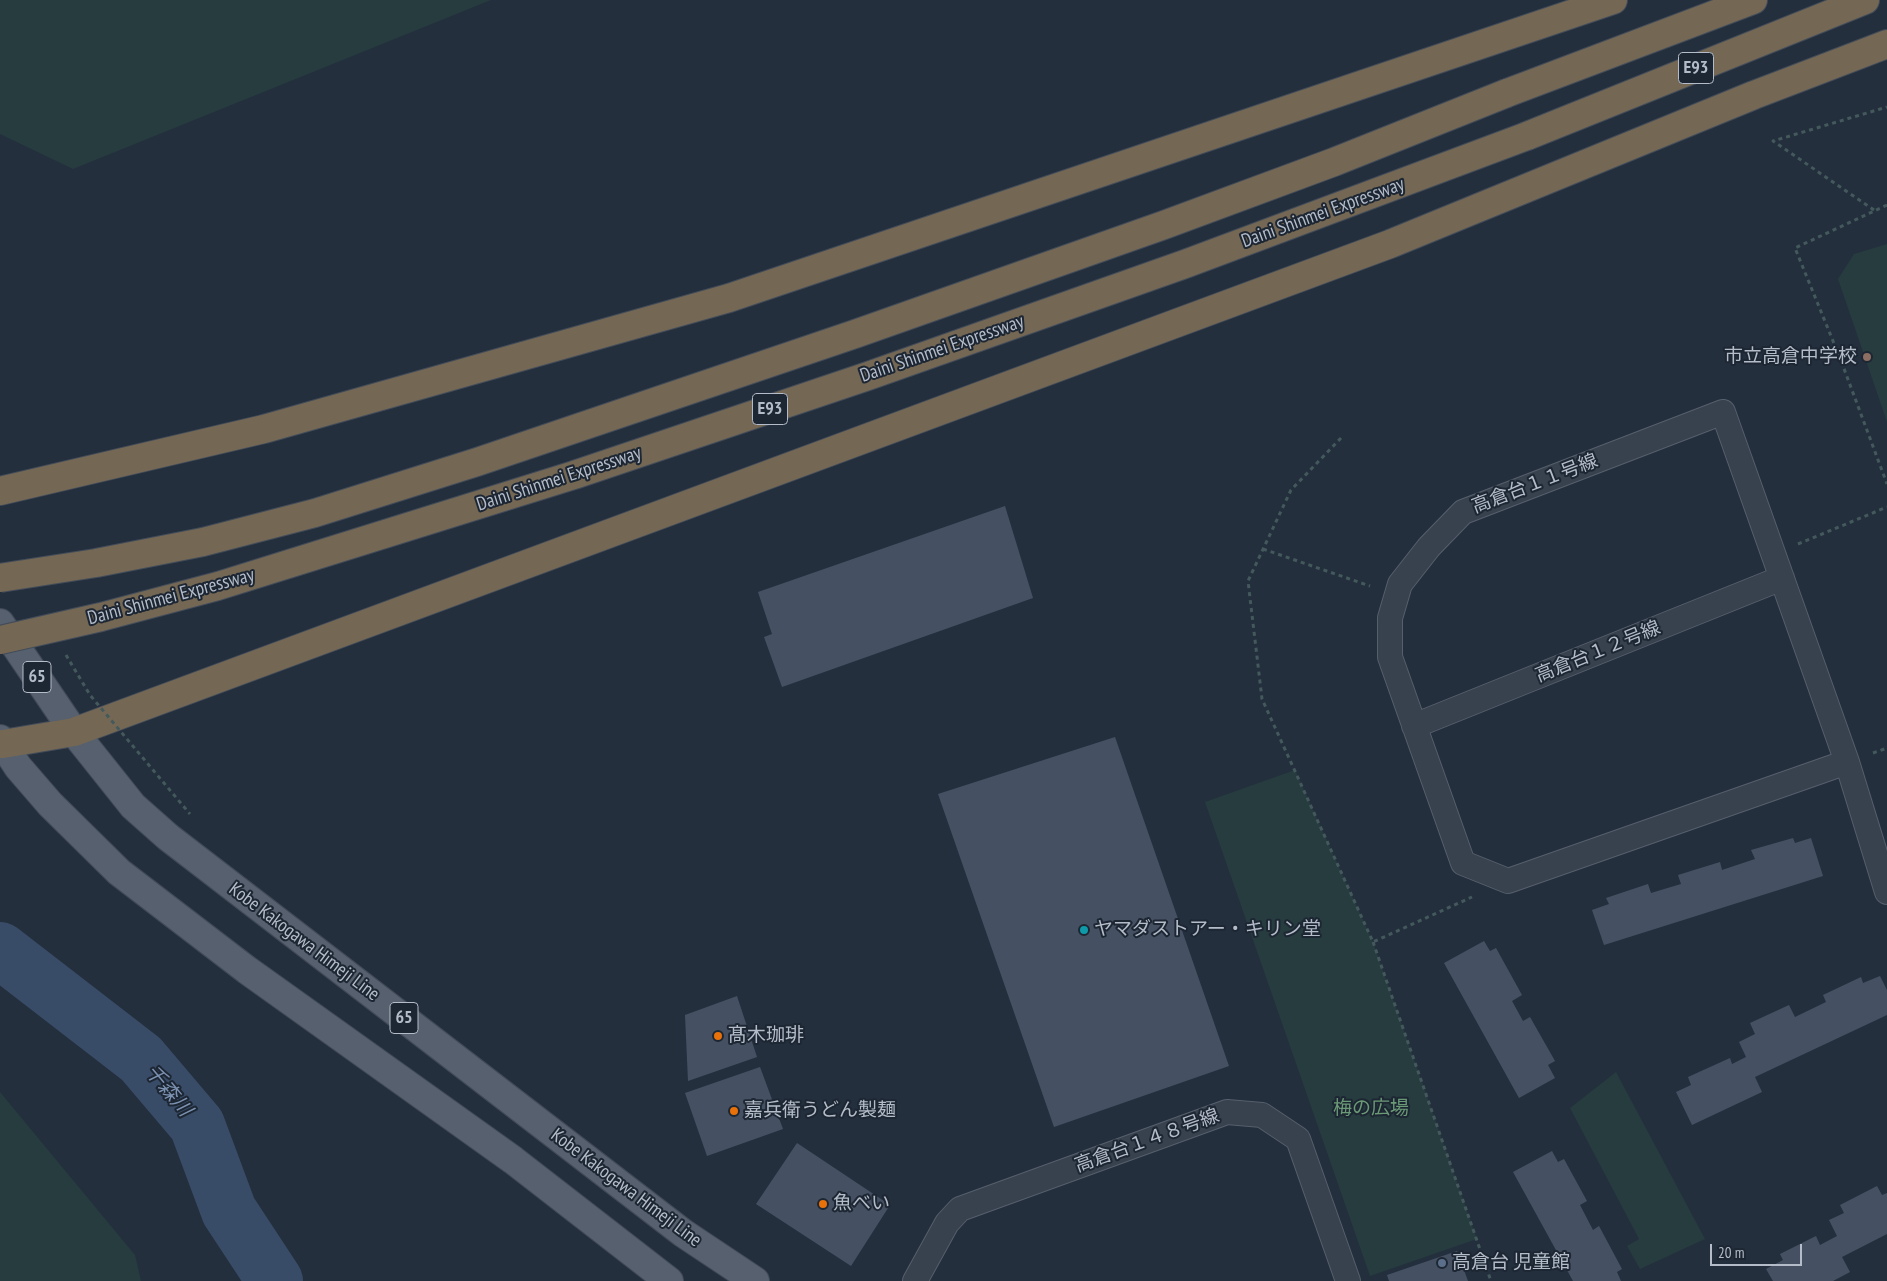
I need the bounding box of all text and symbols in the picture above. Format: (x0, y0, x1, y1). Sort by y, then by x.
road number: E93 (1678, 52, 1714, 84)
street label: Daini Shinmei Expressway (1238, 173, 1408, 253)
street label: Daini Shinmei Expressway (857, 310, 1027, 388)
place label: 市立高倉中学校 (1724, 346, 1857, 368)
marker: 市立高倉中学校 (1861, 351, 1873, 363)
road number: E93 (752, 394, 788, 424)
street label: Daini Shinmei Expressway (474, 442, 644, 516)
street label: 高倉台１１号線 (1469, 450, 1601, 518)
street label: Daini Shinmei Expressway (85, 564, 257, 630)
street label: 高倉台１２号線 (1532, 617, 1664, 687)
road number: 65 (23, 662, 51, 692)
street label: Kobe Kakogawa Himeji Line (224, 878, 384, 1006)
place label: ヤマダストアー・キリン堂 (1094, 919, 1321, 941)
marker: ヤマダストアー・キリン堂 (1078, 924, 1090, 936)
road number: 65 (390, 1002, 418, 1034)
place label: 髙木珈琲 (728, 1025, 804, 1047)
marker: 髙木珈琲 (712, 1030, 724, 1042)
water label: 千森川 (140, 1060, 196, 1122)
park label: 梅の広場 (1333, 1098, 1409, 1120)
place label: 嘉兵衛うどん製麺 (744, 1100, 896, 1122)
street label: 高倉台１４８号線 (1072, 1104, 1222, 1178)
marker: 嘉兵衛うどん製麺 (728, 1105, 740, 1117)
street label: Kobe Kakogawa Himeji Line (546, 1124, 706, 1252)
place label: 魚べい (833, 1193, 890, 1215)
marker: 魚べい (817, 1198, 829, 1210)
scale bar (1712, 1234, 1804, 1266)
text: 20 m (1718, 1243, 1744, 1262)
place label: 高倉台 児童館 (1452, 1252, 1570, 1274)
marker: 高倉台 児童館 (1436, 1257, 1448, 1269)

